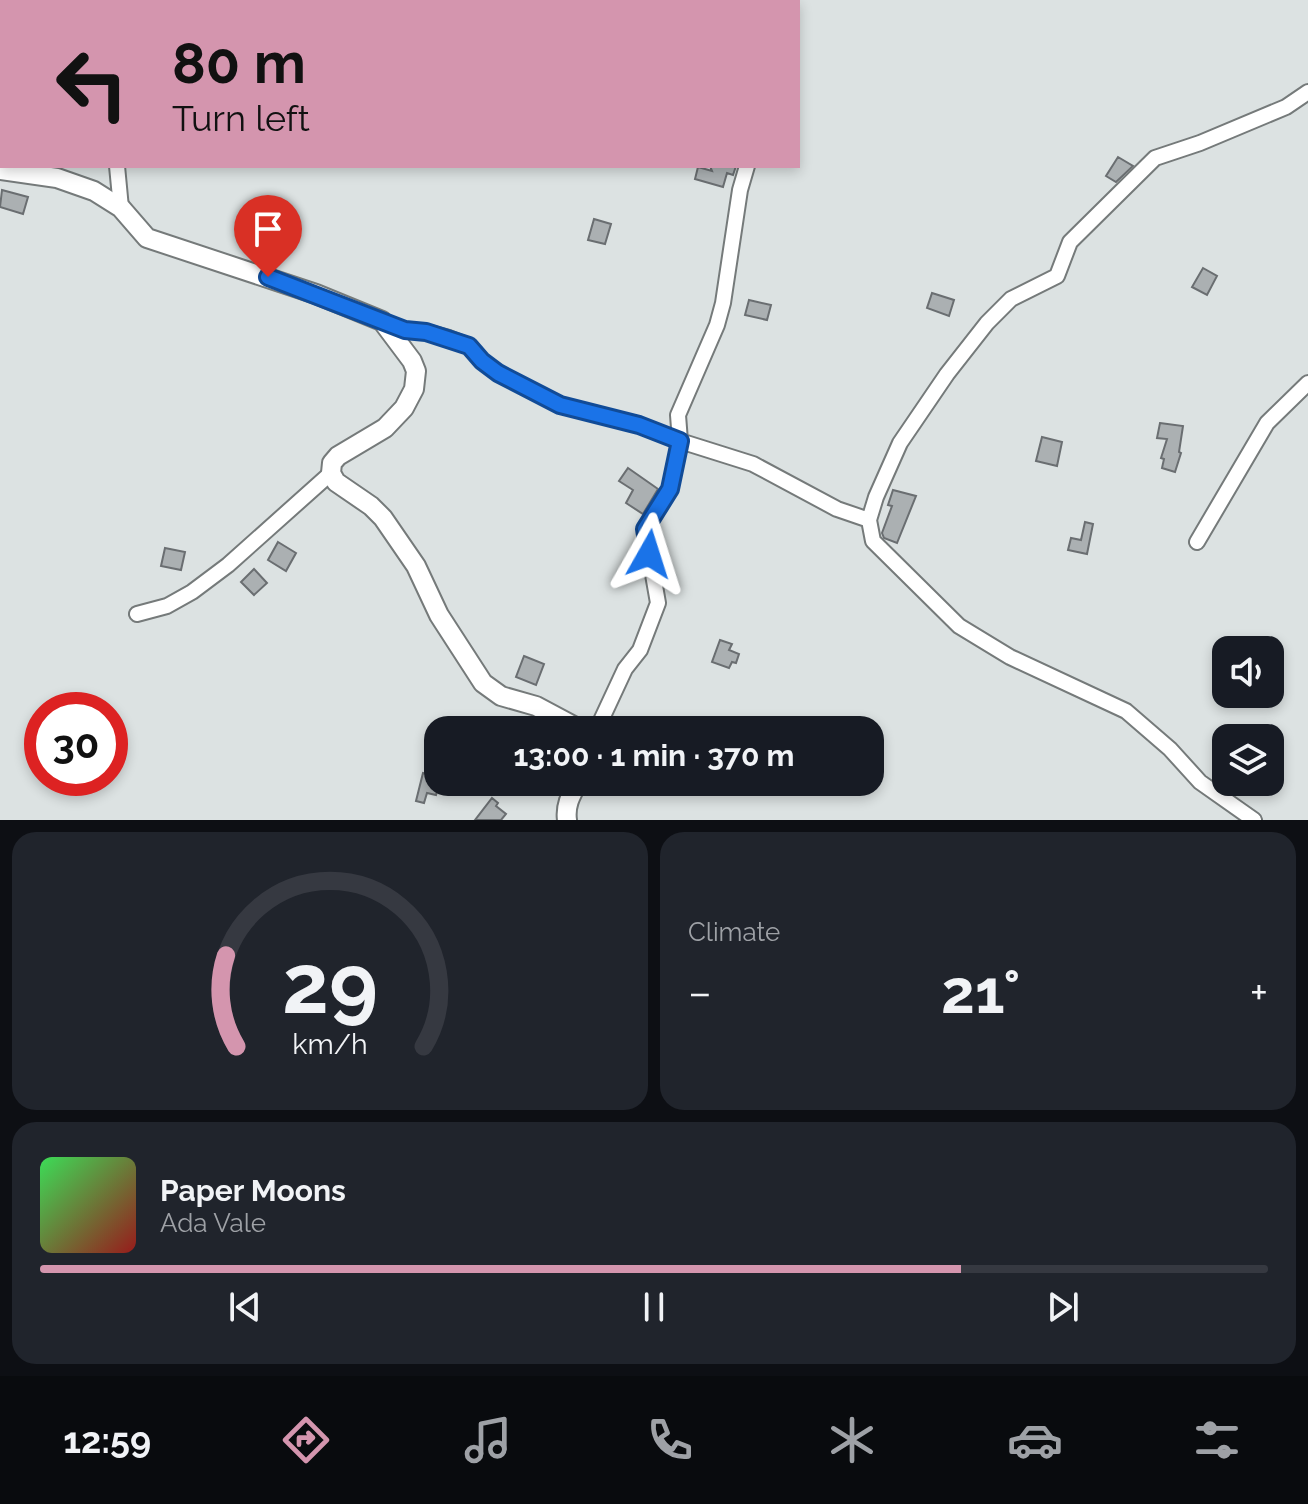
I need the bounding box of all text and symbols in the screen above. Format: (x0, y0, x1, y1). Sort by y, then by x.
text: 80 m (172, 30, 306, 96)
icon: left (40, 32, 144, 136)
text: Turn left (172, 97, 310, 139)
pin (234, 195, 302, 277)
icon: arrive (246, 207, 290, 251)
position arrow (607, 512, 691, 596)
map controls (1212, 636, 1284, 796)
button: sound (1212, 636, 1284, 708)
speed limit sign: 30 (24, 692, 128, 796)
button: layers (1212, 724, 1284, 796)
text: 13:00 · 1 min · 370 m (514, 738, 794, 773)
text: Climate (688, 917, 780, 947)
text: 29 (282, 935, 378, 1032)
text: 21° (941, 957, 1020, 1027)
text: − (688, 967, 712, 1018)
text: + (1250, 967, 1268, 1018)
text: km/h (292, 1027, 368, 1061)
text: Paper Moons (160, 1173, 346, 1208)
text: Ada Vale (160, 1208, 266, 1238)
icon: previous (223, 1285, 267, 1329)
icon: pause (632, 1285, 676, 1329)
icon: next (1041, 1285, 1085, 1329)
icon: directions (278, 1412, 334, 1468)
icon: music (460, 1412, 516, 1468)
icon: phone (642, 1412, 698, 1468)
icon: climate (824, 1412, 880, 1468)
icon: car (1007, 1412, 1063, 1468)
icon: filters (1189, 1412, 1245, 1468)
text: 12:59 (63, 1419, 151, 1461)

